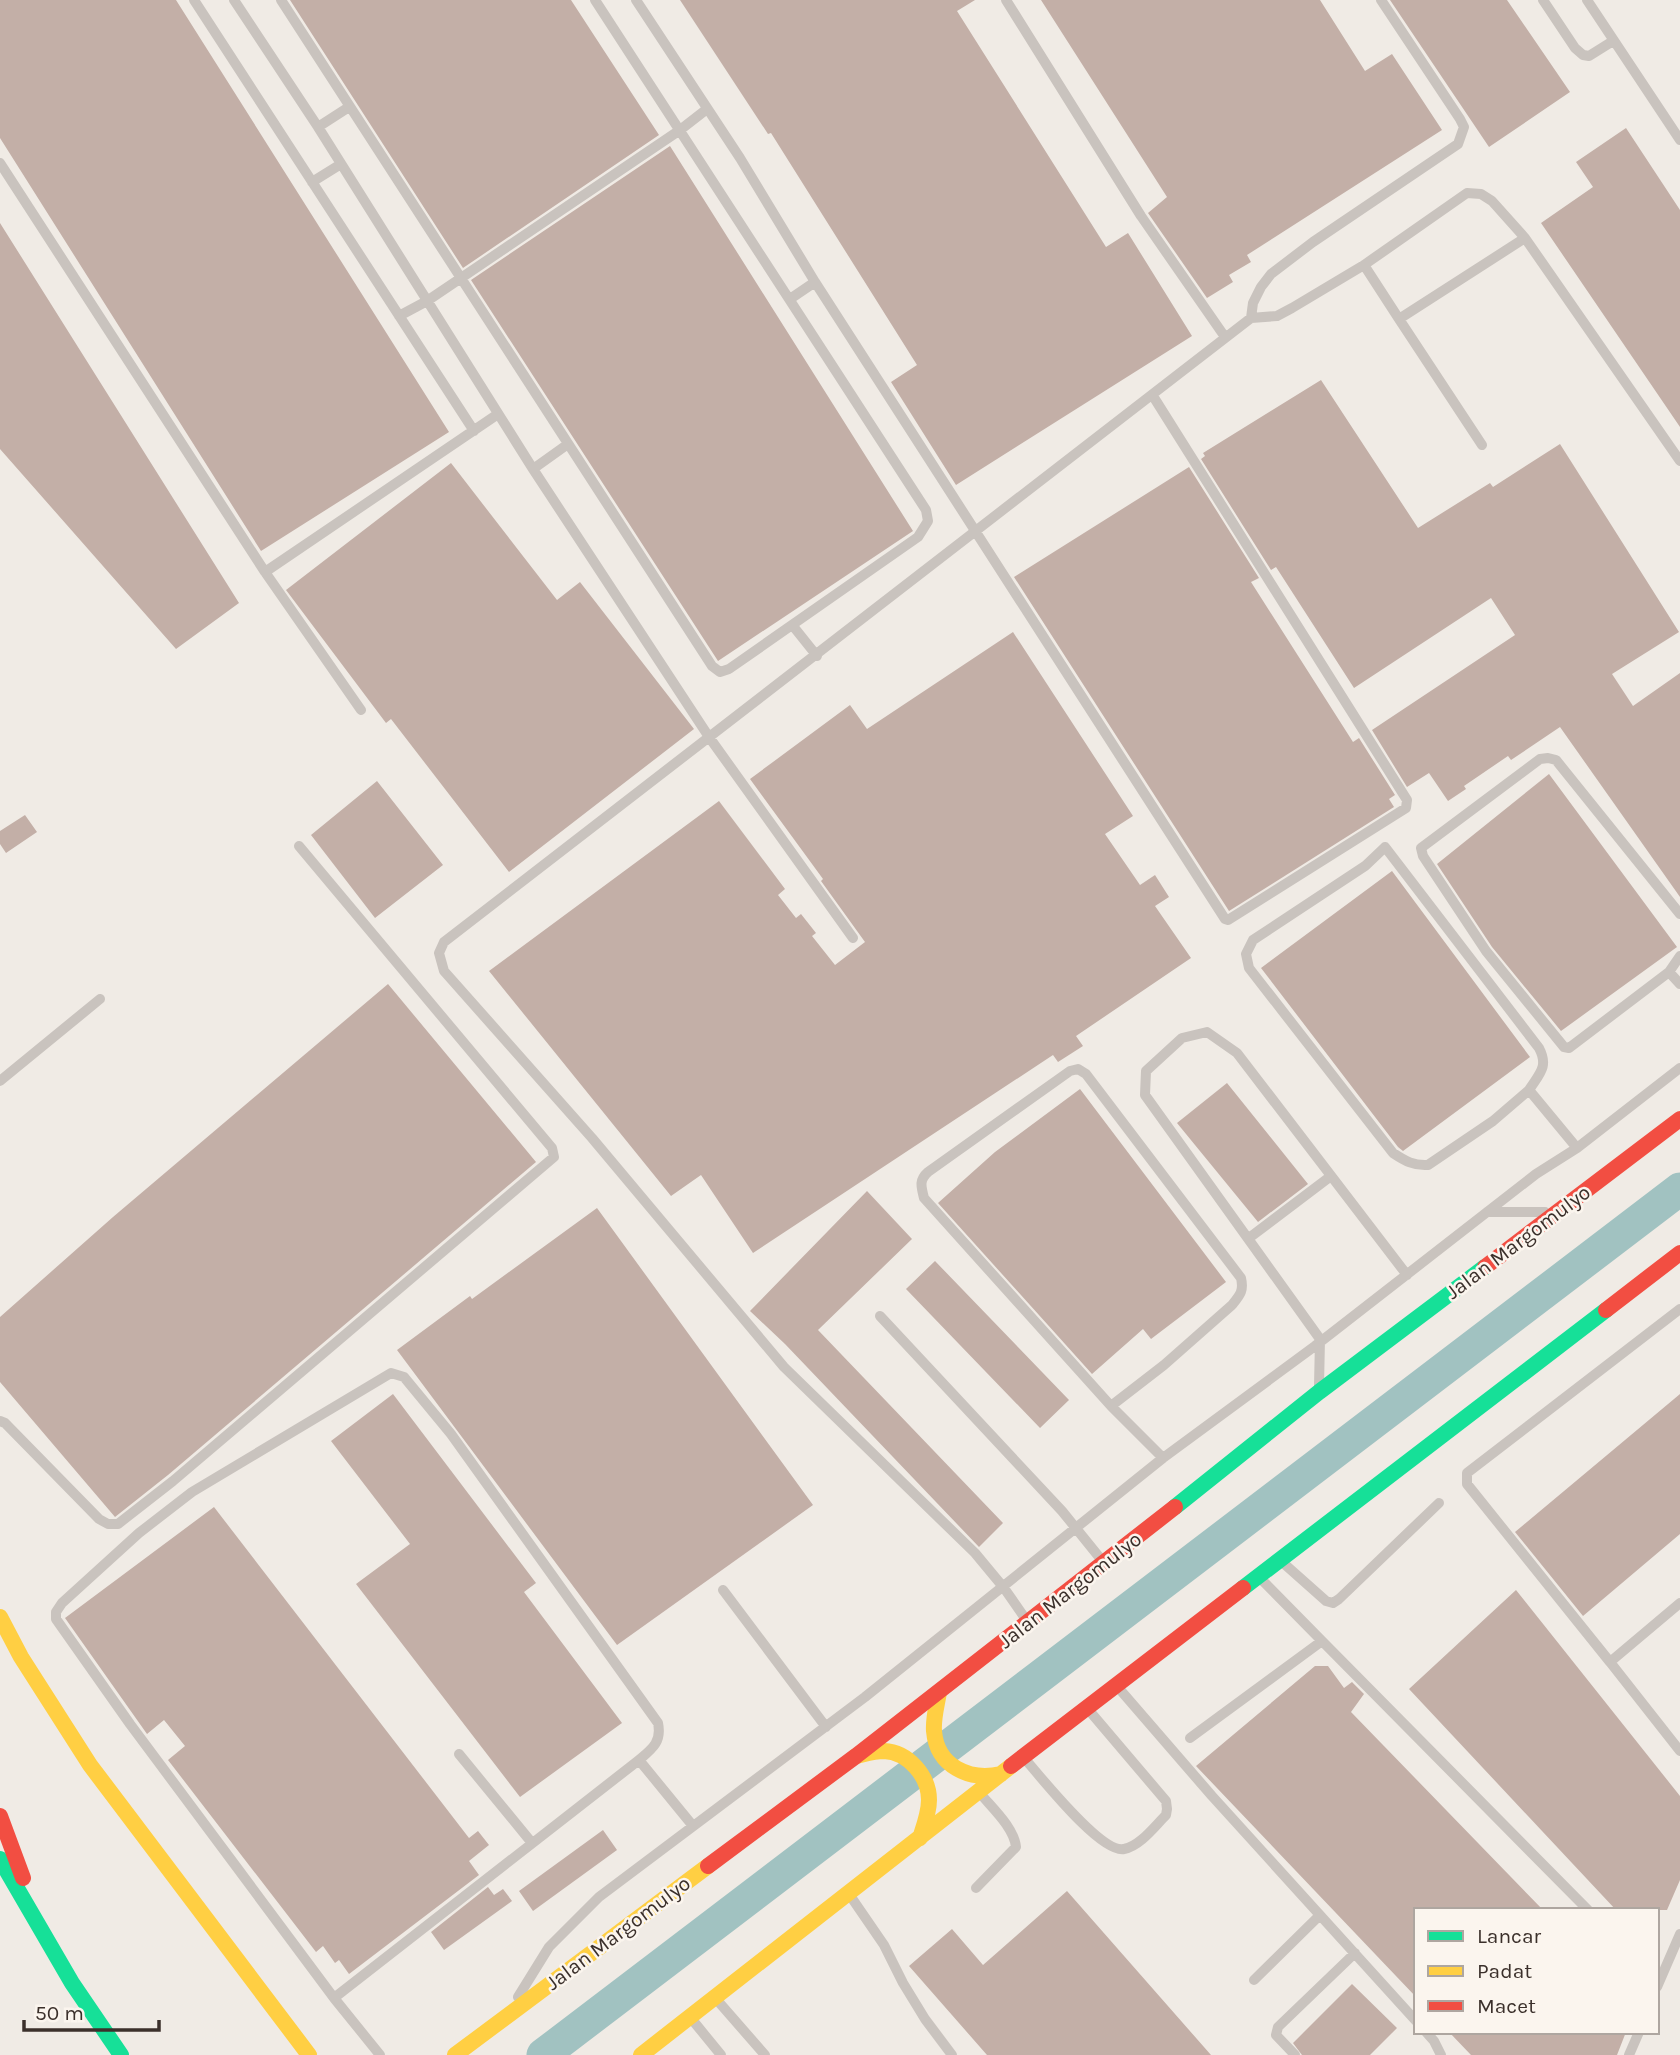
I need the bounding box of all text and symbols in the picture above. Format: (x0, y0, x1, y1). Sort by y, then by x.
street label: Jalan Margomulyo (1441, 1180, 1595, 1304)
street label: Jalan Margomulyo (994, 1527, 1146, 1653)
street label: Jalan Margomulyo (541, 1871, 695, 1995)
legend (1414, 1908, 1659, 2034)
text: Lancar (1477, 1924, 1541, 1948)
text: Padat (1477, 1959, 1532, 1983)
scale bar (24, 1988, 159, 2032)
text: Macet (1477, 1994, 1536, 2018)
text: 50 m (35, 2001, 84, 2025)

